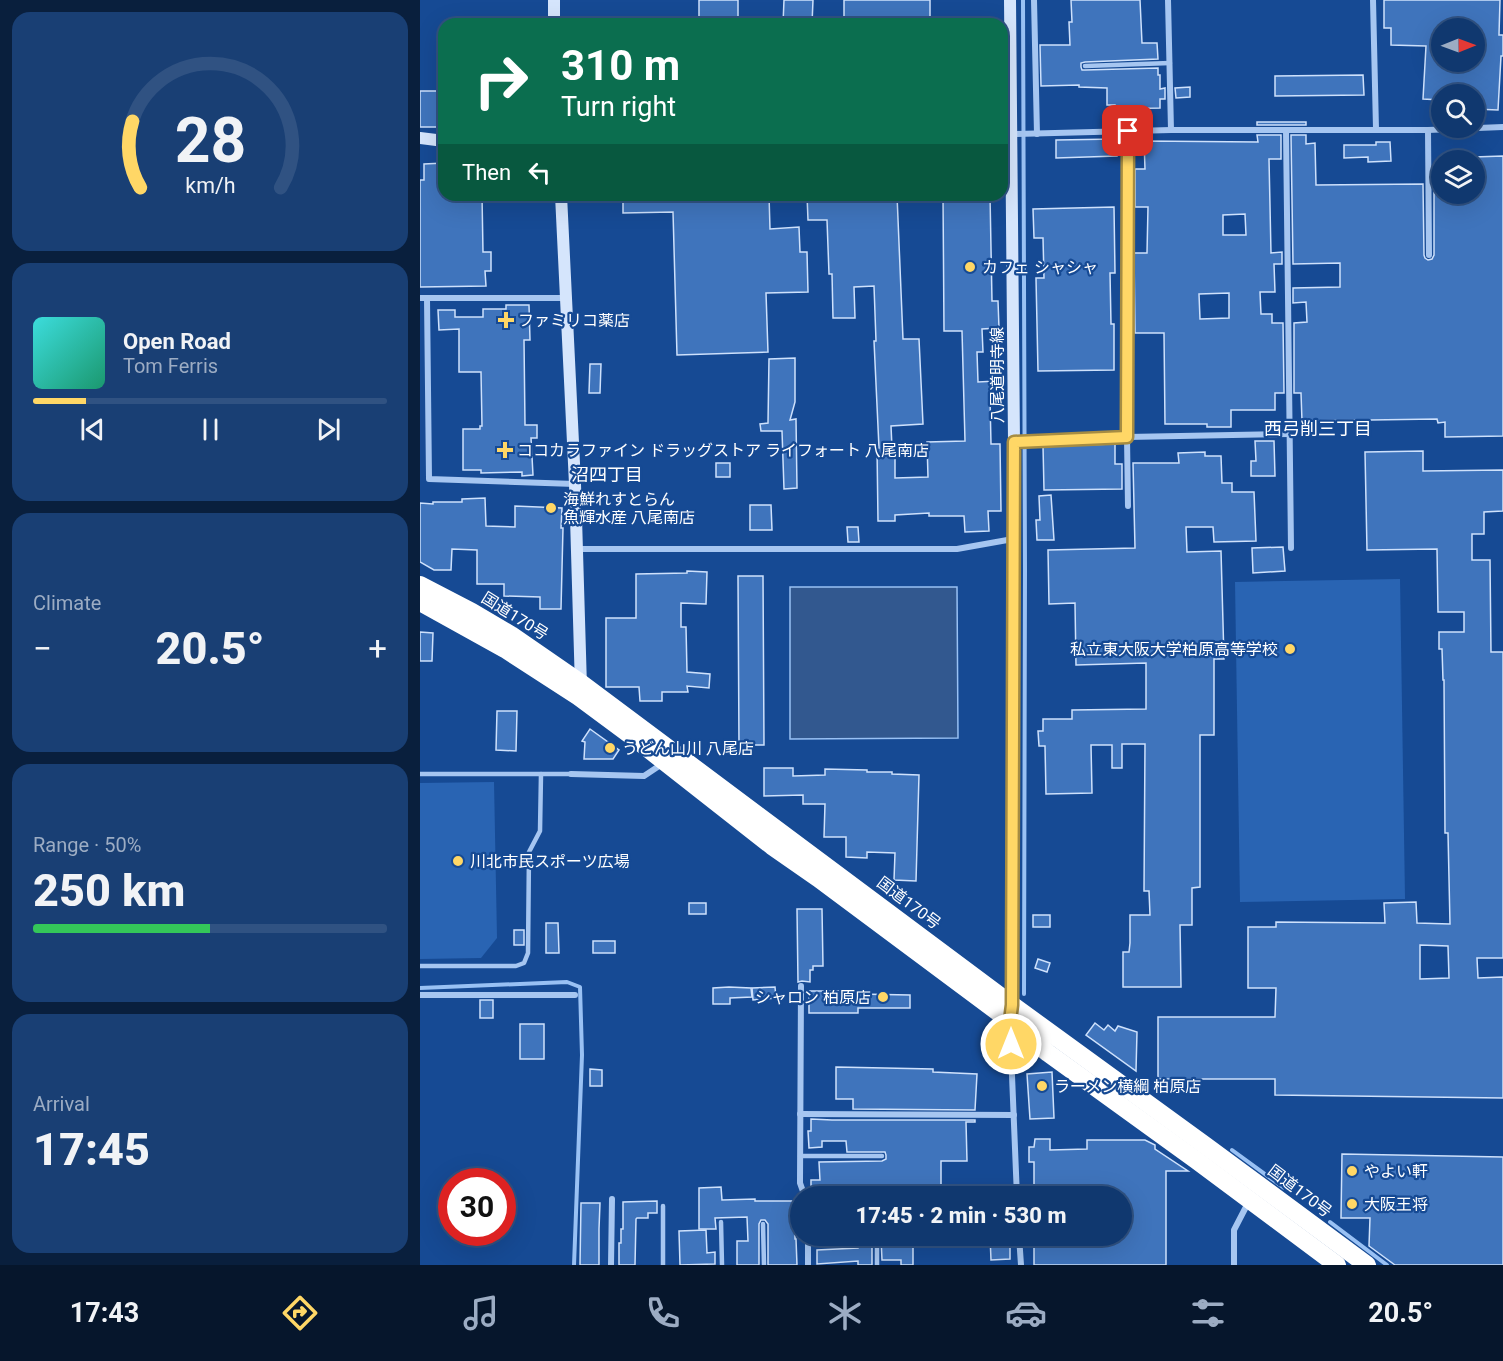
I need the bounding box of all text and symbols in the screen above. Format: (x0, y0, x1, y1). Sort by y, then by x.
north arrow (1431, 18, 1485, 72)
map controls (1431, 18, 1485, 204)
text: 310 m (561, 41, 680, 90)
icon: right (462, 42, 540, 120)
button: search (1431, 84, 1485, 138)
text: Turn right (561, 91, 676, 123)
text: 28 (174, 104, 246, 177)
pin (1102, 105, 1153, 156)
icon: arrive (1111, 114, 1144, 147)
button: layers (1431, 150, 1485, 204)
icon: left (523, 156, 556, 189)
text: Then (462, 160, 511, 185)
text: km/h (185, 174, 235, 199)
place label: カフェ シャシャ (982, 258, 1098, 277)
marker: カフェ シャシャ (963, 260, 977, 274)
place label: ファミリコ薬店 (518, 311, 630, 330)
marker: ファミリコ薬店 (499, 313, 513, 327)
street label: 八尾道明寺線 (988, 327, 1007, 423)
text: Open Road (123, 329, 231, 354)
text: Tom Ferris (123, 354, 218, 378)
icon: previous (76, 413, 109, 446)
icon: pause (194, 413, 227, 446)
icon: next (312, 413, 345, 446)
district label: 西弓削三丁目 (1264, 418, 1372, 439)
place label: ココカラファイン ドラッグストア ライフォート 八尾南店 (517, 441, 929, 460)
marker: ココカラファイン ドラッグストア ライフォート 八尾南店 (498, 443, 512, 457)
district label: 沼四丁目 (571, 464, 643, 485)
place label: 海鮮れすとらん 魚輝水産 八尾南店 (563, 490, 695, 527)
marker: 海鮮れすとらん 魚輝水産 八尾南店 (544, 501, 558, 515)
street label: 国道170号 (478, 588, 552, 644)
text: Climate (33, 591, 101, 615)
text: 20.5° (156, 622, 265, 675)
text: − (33, 629, 52, 668)
text: + (368, 629, 387, 668)
place label: 私立東大阪大学柏原高等学校 (1070, 640, 1278, 659)
marker: 私立東大阪大学柏原高等学校 (1283, 642, 1297, 656)
place label: うどん山川 八尾店 (622, 739, 754, 758)
marker: うどん山川 八尾店 (603, 741, 617, 755)
text: Range · 50% (33, 833, 141, 857)
place label: 川北市民スポーツ広場 (470, 852, 630, 871)
marker: 川北市民スポーツ広場 (451, 854, 465, 868)
text: 250 km (33, 864, 185, 917)
street label: 国道170号 (873, 873, 945, 933)
place label: シャロン 柏原店 (755, 988, 871, 1007)
marker: シャロン 柏原店 (876, 990, 890, 1004)
position arrow (979, 1012, 1043, 1076)
place label: ラーメン横綱 柏原店 (1054, 1077, 1201, 1096)
marker: ラーメン横綱 柏原店 (1035, 1079, 1049, 1093)
text: Arrival (33, 1092, 90, 1116)
text: 17:45 (33, 1123, 150, 1176)
street label: 国道170号 (1264, 1161, 1336, 1221)
place label: やよい軒 (1364, 1162, 1428, 1181)
marker: やよい軒 (1345, 1164, 1359, 1178)
speed limit sign: 30 (438, 1168, 516, 1246)
place label: 大阪王将 (1364, 1195, 1428, 1214)
marker: 大阪王将 (1345, 1197, 1359, 1211)
text: 17:45 · 2 min · 530 m (856, 1203, 1066, 1228)
icon: directions (279, 1292, 321, 1334)
icon: music (460, 1292, 502, 1334)
icon: phone (642, 1292, 684, 1334)
icon: climate (824, 1292, 866, 1334)
icon: car (1005, 1292, 1047, 1334)
icon: filters (1187, 1292, 1229, 1334)
text: 17:43 (70, 1297, 139, 1329)
text: 20.5° (1368, 1297, 1433, 1329)

